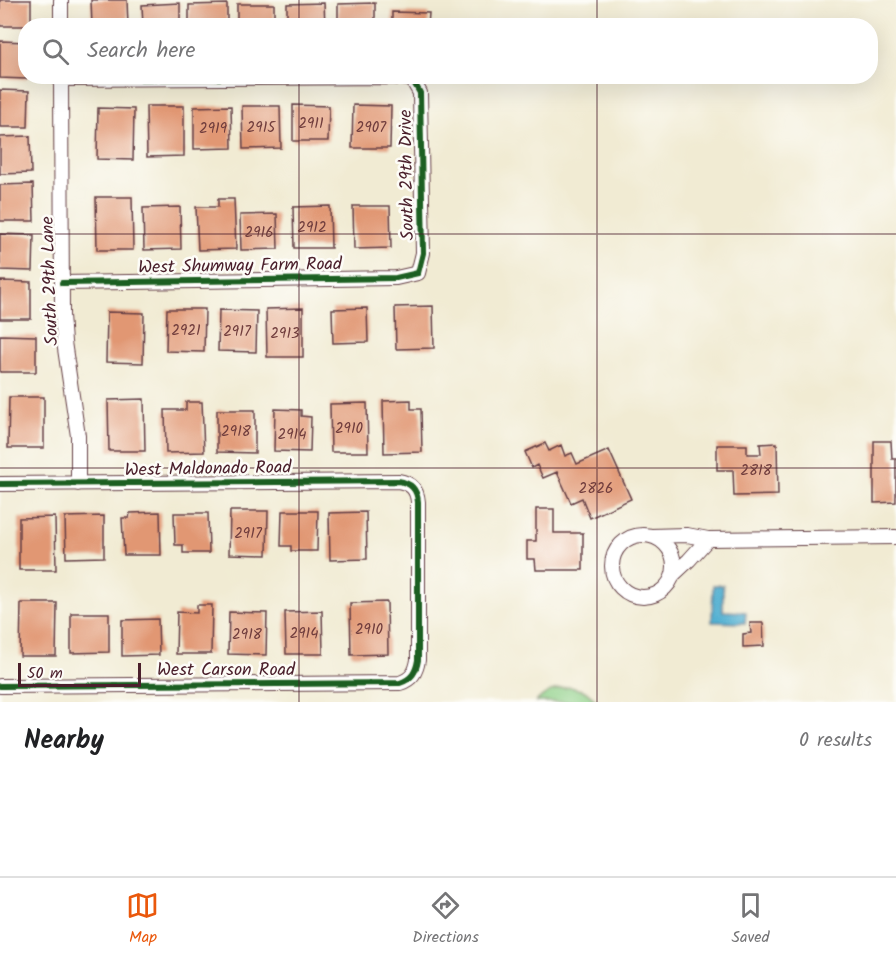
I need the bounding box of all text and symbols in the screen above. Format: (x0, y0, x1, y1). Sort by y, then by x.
search box (18, 18, 878, 84)
text: Search here (87, 34, 195, 69)
icon: search (39, 35, 72, 68)
street label: South 29th Drive (392, 109, 423, 241)
house number: 2911 (298, 112, 324, 136)
house number: 2915 (247, 116, 276, 140)
house number: 2907 (356, 116, 387, 140)
house number: 2919 (199, 117, 228, 141)
street label: South 29th Lane (34, 216, 67, 346)
house number: 2912 (297, 216, 327, 240)
house number: 2916 (244, 221, 274, 245)
street label: West Shumway Farm Road (138, 250, 343, 283)
house number: 2921 (171, 319, 201, 343)
house number: 2917 (223, 320, 252, 344)
house number: 2913 (270, 322, 300, 346)
house number: 2910 (335, 417, 364, 441)
house number: 2918 (221, 420, 252, 444)
house number: 2914 (277, 423, 307, 447)
street label: West Maldonado Road (124, 454, 293, 485)
house number: 2818 (740, 459, 773, 483)
house number: 2826 (579, 477, 613, 501)
house number: 2917 (234, 522, 263, 546)
house number: 2910 (355, 618, 384, 642)
house number: 2914 (289, 622, 319, 646)
house number: 2918 (232, 623, 263, 647)
street label: West Carson Road (157, 656, 296, 685)
scale bar (18, 660, 141, 688)
text: 50 m (27, 661, 63, 686)
text: Nearby (24, 720, 104, 762)
text: 0 results (799, 725, 872, 757)
tab: Map (126, 889, 159, 950)
tab: Directions (412, 889, 479, 950)
tab: Saved (732, 889, 770, 950)

